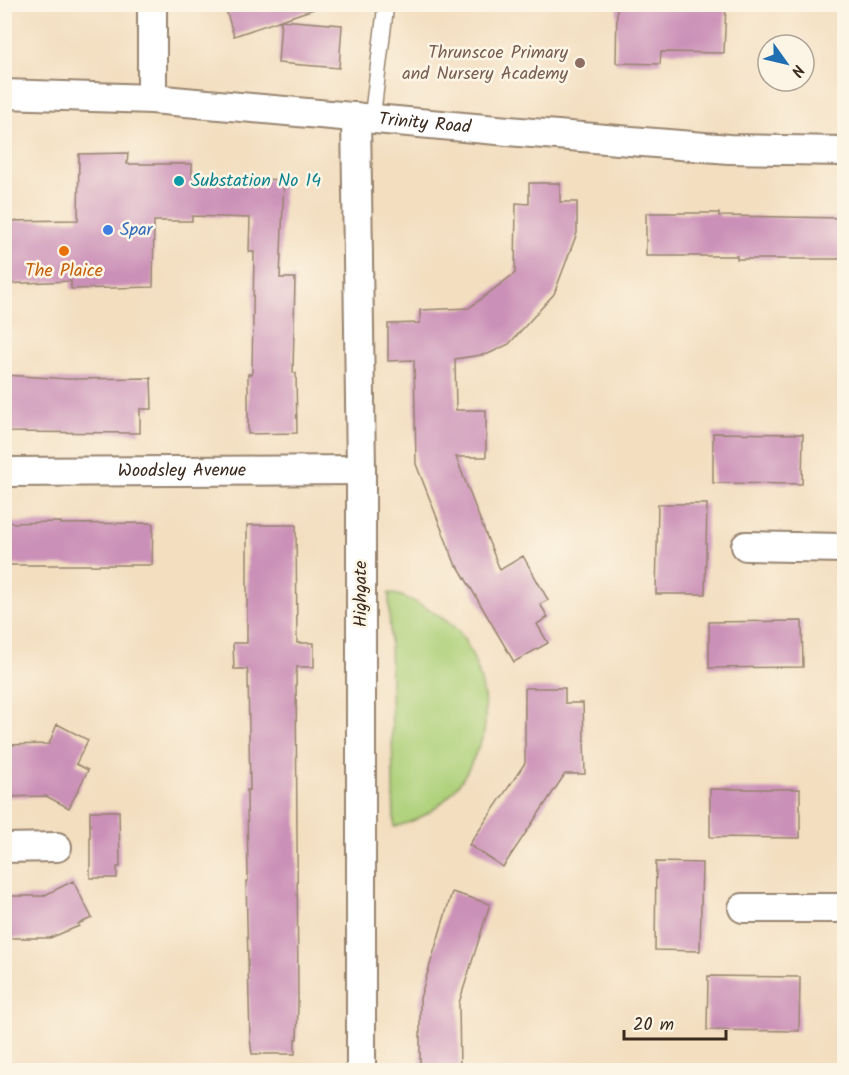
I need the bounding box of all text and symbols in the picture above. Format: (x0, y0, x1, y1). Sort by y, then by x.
north arrow (756, 33, 816, 93)
place label: Thrunscoe Primary and Nursery Academy (402, 39, 569, 89)
marker: Thrunscoe Primary and Nursery Academy (573, 56, 587, 70)
text: N (784, 59, 810, 82)
street label: Trinity Road (377, 105, 473, 142)
place label: Substation No 14 (191, 167, 321, 196)
marker: Substation No 14 (172, 174, 186, 188)
place label: Spar (120, 216, 154, 245)
marker: Spar (101, 223, 115, 237)
marker: The Plaice (57, 244, 71, 258)
place label: The Plaice (25, 257, 103, 286)
street label: Woodsley Avenue (118, 456, 246, 486)
street label: Highgate (347, 561, 376, 627)
scale bar (624, 1003, 726, 1041)
text: 20 m (633, 1011, 674, 1040)

